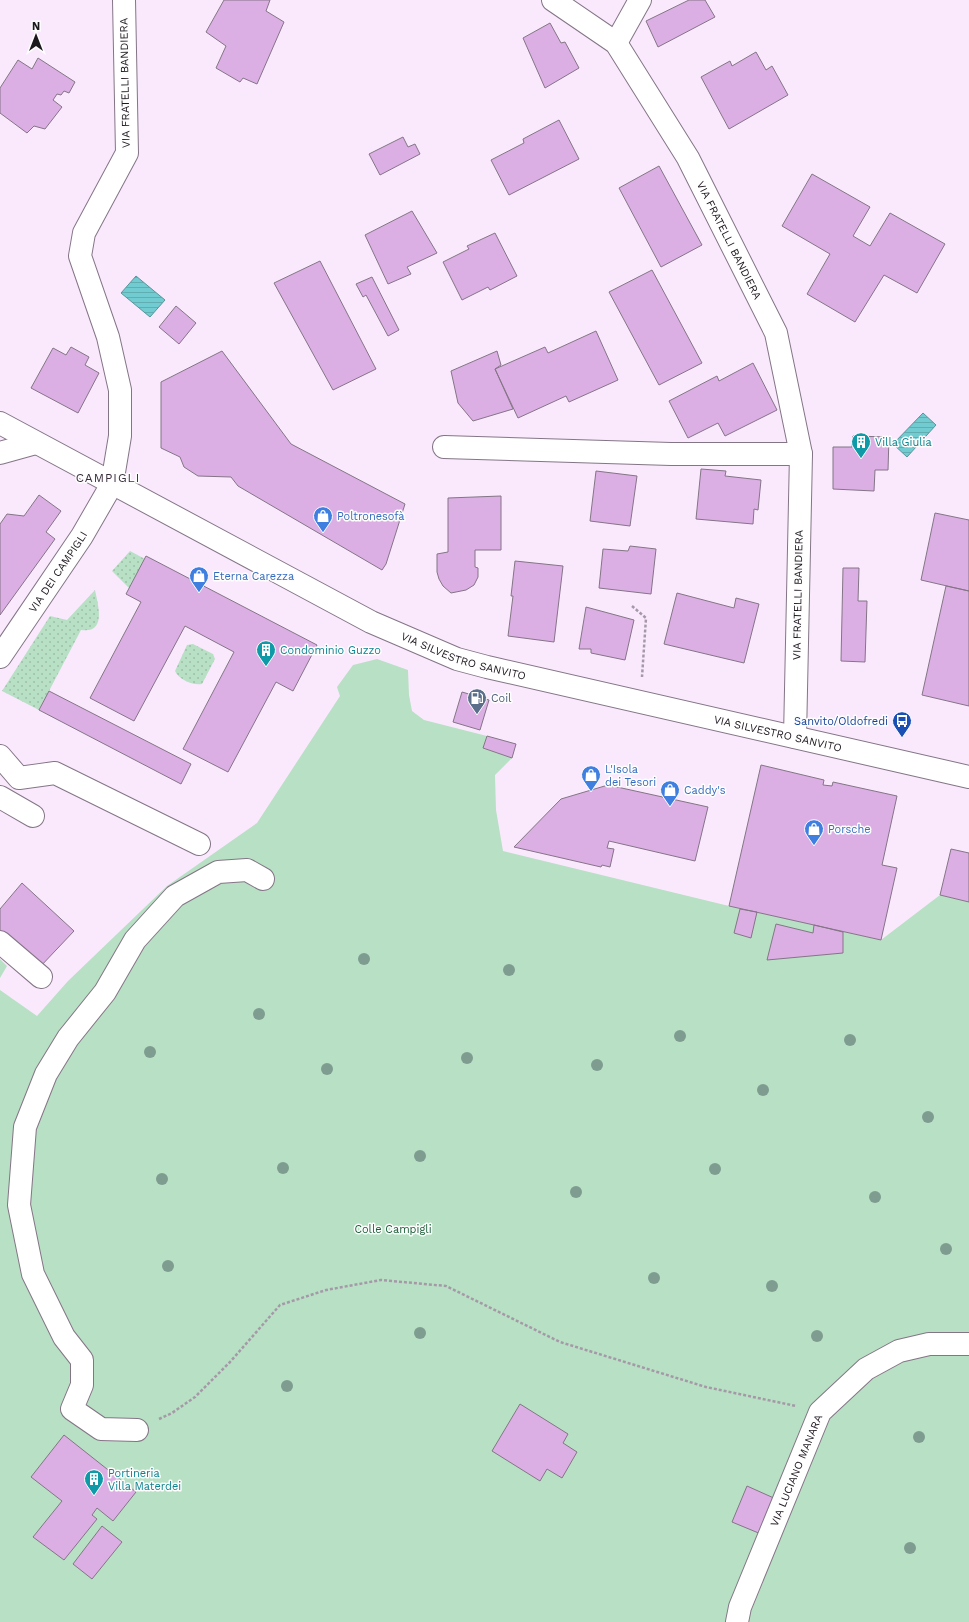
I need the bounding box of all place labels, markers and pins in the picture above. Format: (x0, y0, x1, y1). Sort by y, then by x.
building icon: Villa Giulia (850, 431, 872, 459)
place label: Villa Giulia (875, 436, 932, 449)
shop icon: Poltronesofà (312, 505, 334, 533)
place label: Poltronesofà (337, 510, 405, 523)
shop icon: Eterna Carezza (188, 565, 210, 593)
place label: Eterna Carezza (213, 570, 294, 583)
building icon: Condominio Guzzo (255, 639, 277, 667)
place label: Condominio Guzzo (280, 644, 381, 657)
fuel station icon: Coil (466, 687, 488, 715)
place label: Coil (491, 692, 512, 705)
bus stop icon: Sanvito/Oldofredi (891, 710, 913, 738)
place label: Sanvito/Oldofredi (794, 715, 888, 728)
place label: L'Isola dei Tesori (605, 763, 656, 789)
shop icon: L'Isola dei Tesori (580, 764, 602, 792)
shop icon: Caddy's (659, 779, 681, 807)
place label: Caddy's (684, 784, 726, 797)
shop icon: Porsche (803, 818, 825, 846)
place label: Porsche (828, 823, 871, 836)
place label: Portineria Villa Materdei (108, 1467, 181, 1493)
building icon: Portineria Villa Materdei (83, 1468, 105, 1496)

